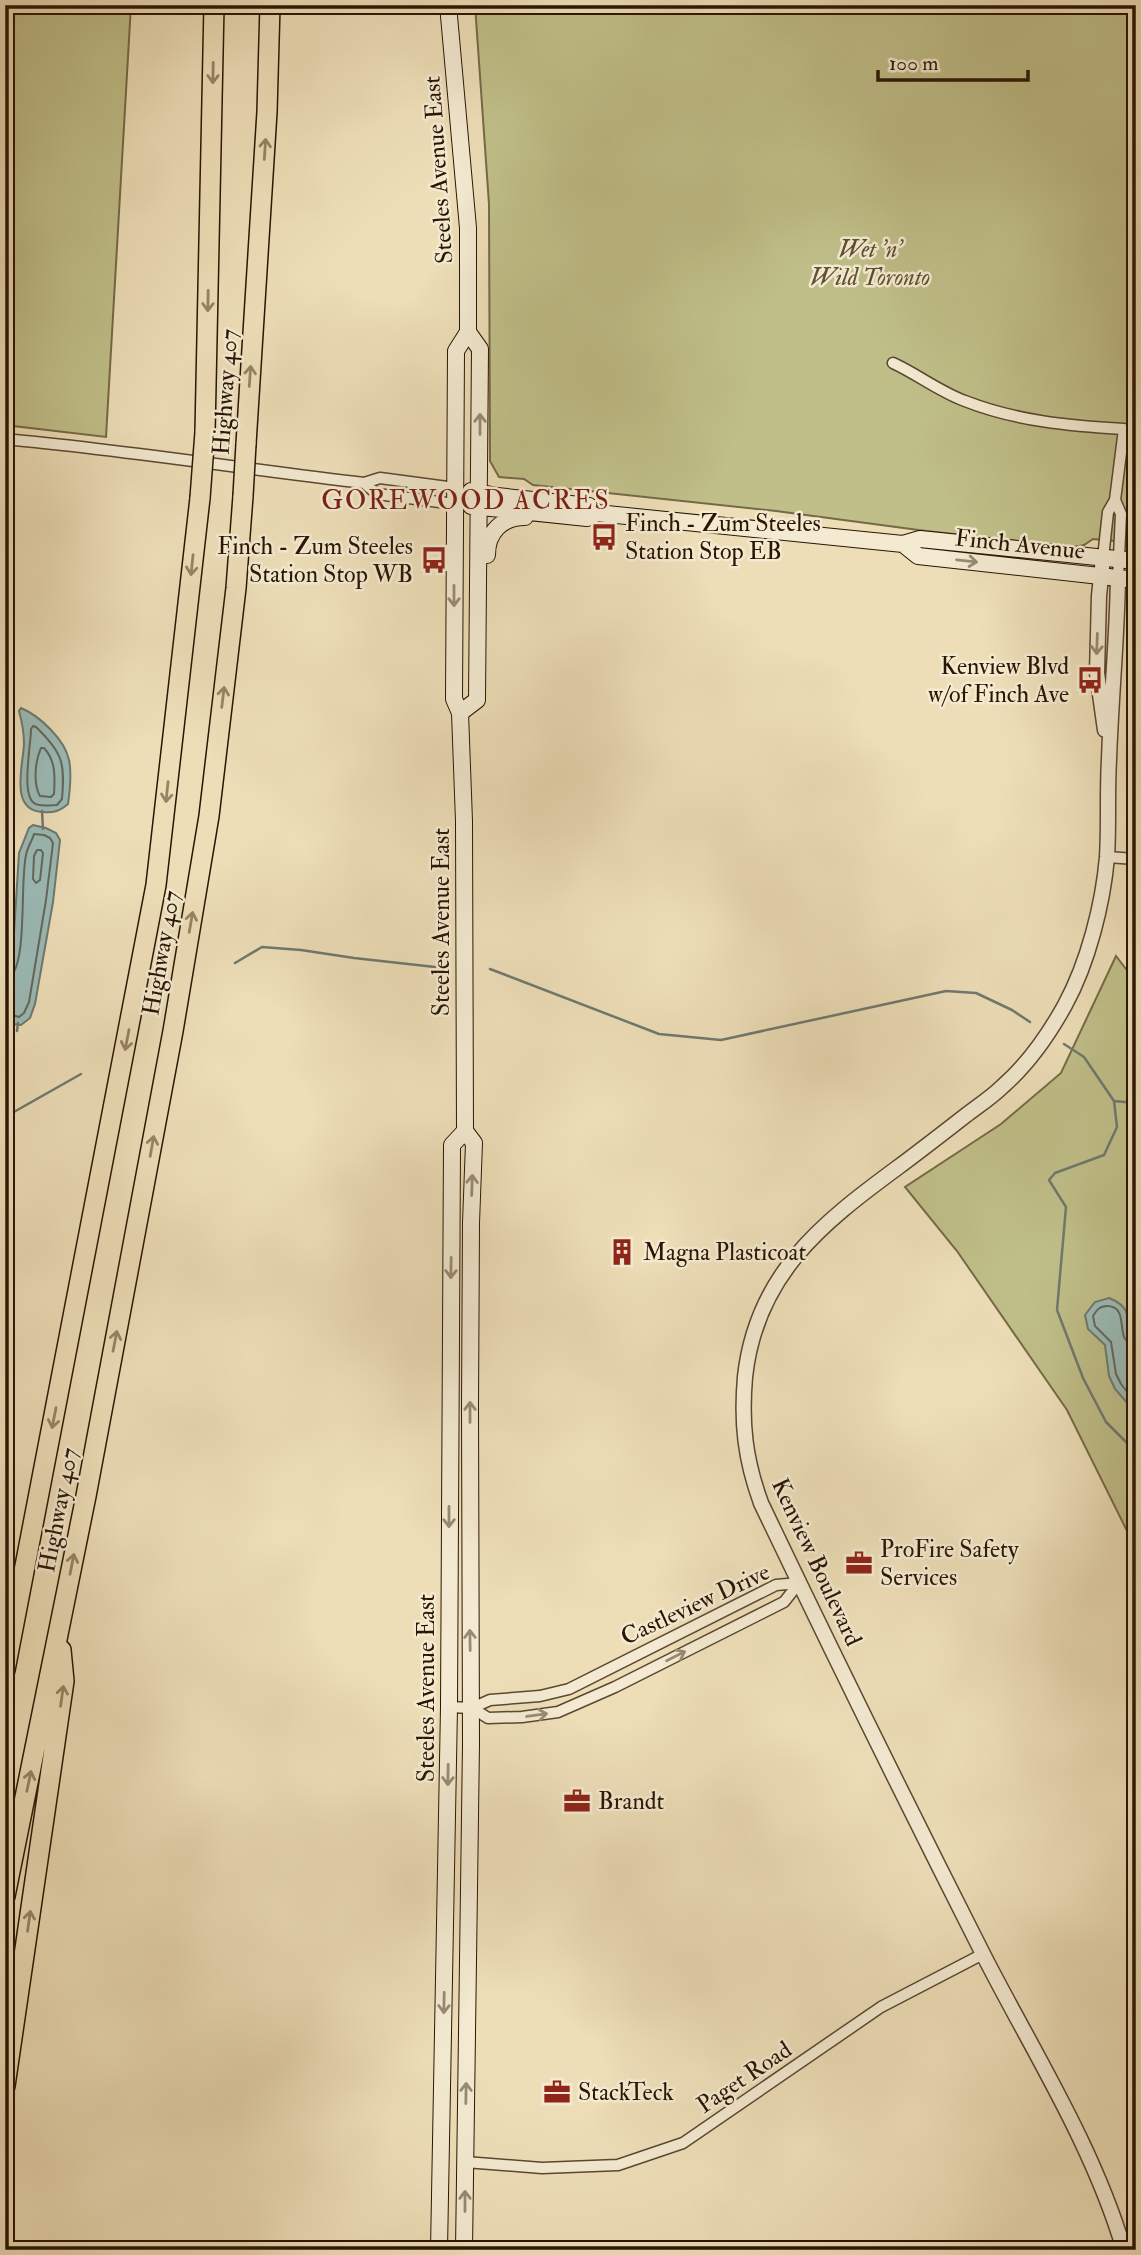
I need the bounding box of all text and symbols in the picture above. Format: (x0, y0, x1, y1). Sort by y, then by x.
scale bar (878, 38, 1029, 82)
text: 100 m (889, 50, 939, 77)
one-way arrow (206, 62, 220, 85)
street label: Steeles Avenue East (416, 75, 461, 265)
one-way arrow (259, 138, 272, 161)
park label: Wet 'n' Wild Toronto (810, 234, 930, 293)
one-way arrow (201, 289, 214, 312)
street label: Highway 407 (206, 328, 245, 456)
one-way arrow (244, 365, 257, 388)
one-way arrow (473, 413, 487, 436)
district label: GOREWOOD ACRES (321, 485, 611, 517)
place label: Finch - Zum Steeles Station Stop EB (625, 508, 821, 567)
bus stop icon: Finch - Zum Steeles Station Stop EB (589, 522, 619, 552)
street label: Finch Avenue (954, 522, 1086, 567)
place label: Finch - Zum Steeles Station Stop WB (217, 531, 413, 590)
bus stop icon: Finch - Zum Steeles Station Stop WB (419, 545, 449, 575)
one-way arrow (186, 554, 199, 576)
one-way arrow (955, 555, 978, 568)
one-way arrow (447, 585, 461, 608)
one-way arrow (1091, 633, 1104, 656)
place label: Kenview Blvd w/of Finch Ave (928, 651, 1069, 710)
bus stop icon: Kenview Blvd w/of Finch Ave (1075, 665, 1105, 695)
one-way arrow (217, 686, 230, 709)
one-way arrow (160, 780, 173, 802)
street label: Steeles Avenue East (426, 828, 457, 1016)
street label: Highway 407 (135, 888, 188, 1018)
one-way arrow (185, 911, 198, 934)
one-way arrow (119, 1028, 133, 1051)
one-way arrow (146, 1135, 159, 1158)
one-way arrow (466, 1173, 479, 1196)
building icon: Magna Plasticoat (607, 1237, 637, 1267)
place label: Magna Plasticoat (643, 1237, 806, 1268)
one-way arrow (444, 1256, 458, 1279)
one-way arrow (109, 1330, 123, 1353)
one-way arrow (463, 1401, 477, 1424)
one-way arrow (47, 1406, 61, 1429)
street label: Highway 407 (31, 1445, 86, 1575)
street label: Kenview Boulevard (764, 1473, 869, 1651)
one-way arrow (442, 1506, 456, 1529)
place label: ProFire Safety Services (880, 1534, 1019, 1593)
office icon: ProFire Safety Services (844, 1548, 874, 1578)
one-way arrow (66, 1553, 80, 1576)
street label: Castleview Drive (616, 1556, 775, 1652)
street label: Steeles Avenue East (411, 1594, 442, 1782)
one-way arrow (464, 1628, 477, 1651)
one-way arrow (665, 1649, 686, 1663)
one-way arrow (56, 1685, 69, 1708)
one-way arrow (525, 1708, 548, 1721)
one-way arrow (441, 1763, 455, 1786)
one-way arrow (22, 1770, 36, 1793)
office icon: Brandt (562, 1786, 592, 1816)
place label: Brandt (598, 1786, 664, 1817)
one-way arrow (23, 1910, 36, 1933)
one-way arrow (438, 1991, 451, 2014)
street label: Paget Road (691, 2034, 798, 2121)
office icon: StackTeck (542, 2077, 572, 2107)
place label: StackTeck (578, 2077, 674, 2108)
one-way arrow (459, 2082, 473, 2105)
one-way arrow (458, 2190, 472, 2213)

